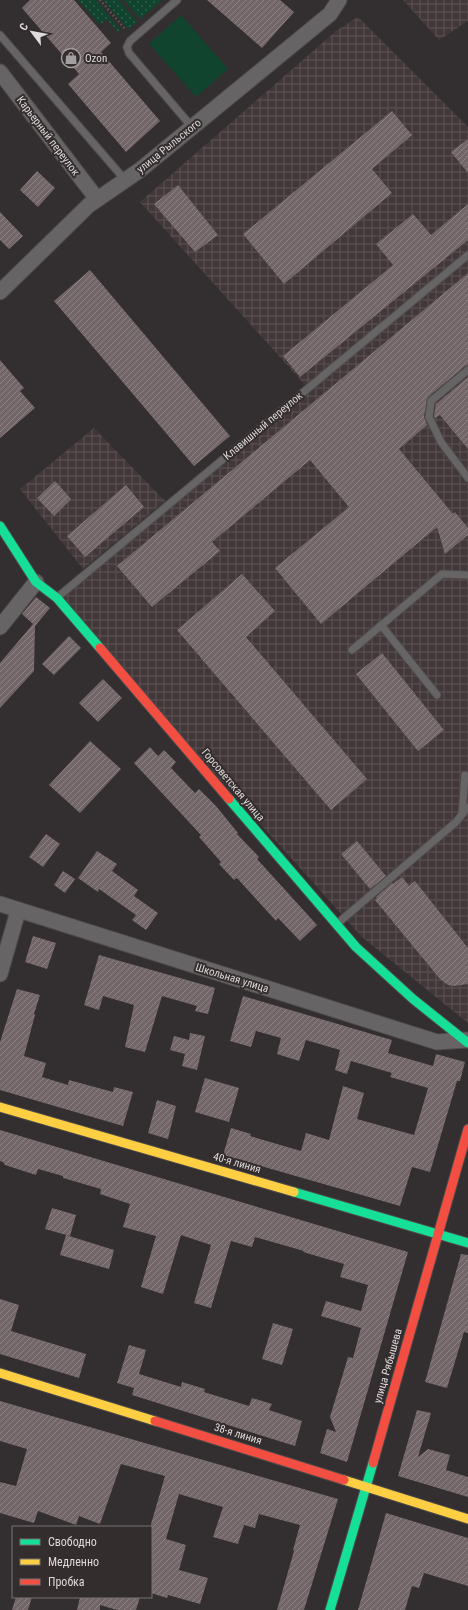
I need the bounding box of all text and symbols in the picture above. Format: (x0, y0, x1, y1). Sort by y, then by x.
north arrow (12, 12, 52, 52)
text: С (17, 21, 31, 33)
shop icon: Ozon (60, 47, 82, 69)
place label: Ozon (85, 52, 107, 65)
street label: Карьерный переулок (14, 94, 82, 179)
street label: улица Рыльского (134, 116, 204, 176)
street label: Клавишный переулок (221, 389, 306, 463)
street label: Горсоветская улица (199, 746, 267, 824)
street label: Школьная улица (194, 961, 270, 995)
street label: 40-я линия (212, 1150, 262, 1176)
street label: улица Рябышева (371, 1327, 405, 1405)
street label: 38-я линия (213, 1421, 263, 1447)
legend (12, 1526, 152, 1598)
text: Свободно (48, 1535, 97, 1549)
text: Медленно (48, 1555, 99, 1569)
text: Пробка (48, 1575, 85, 1589)

